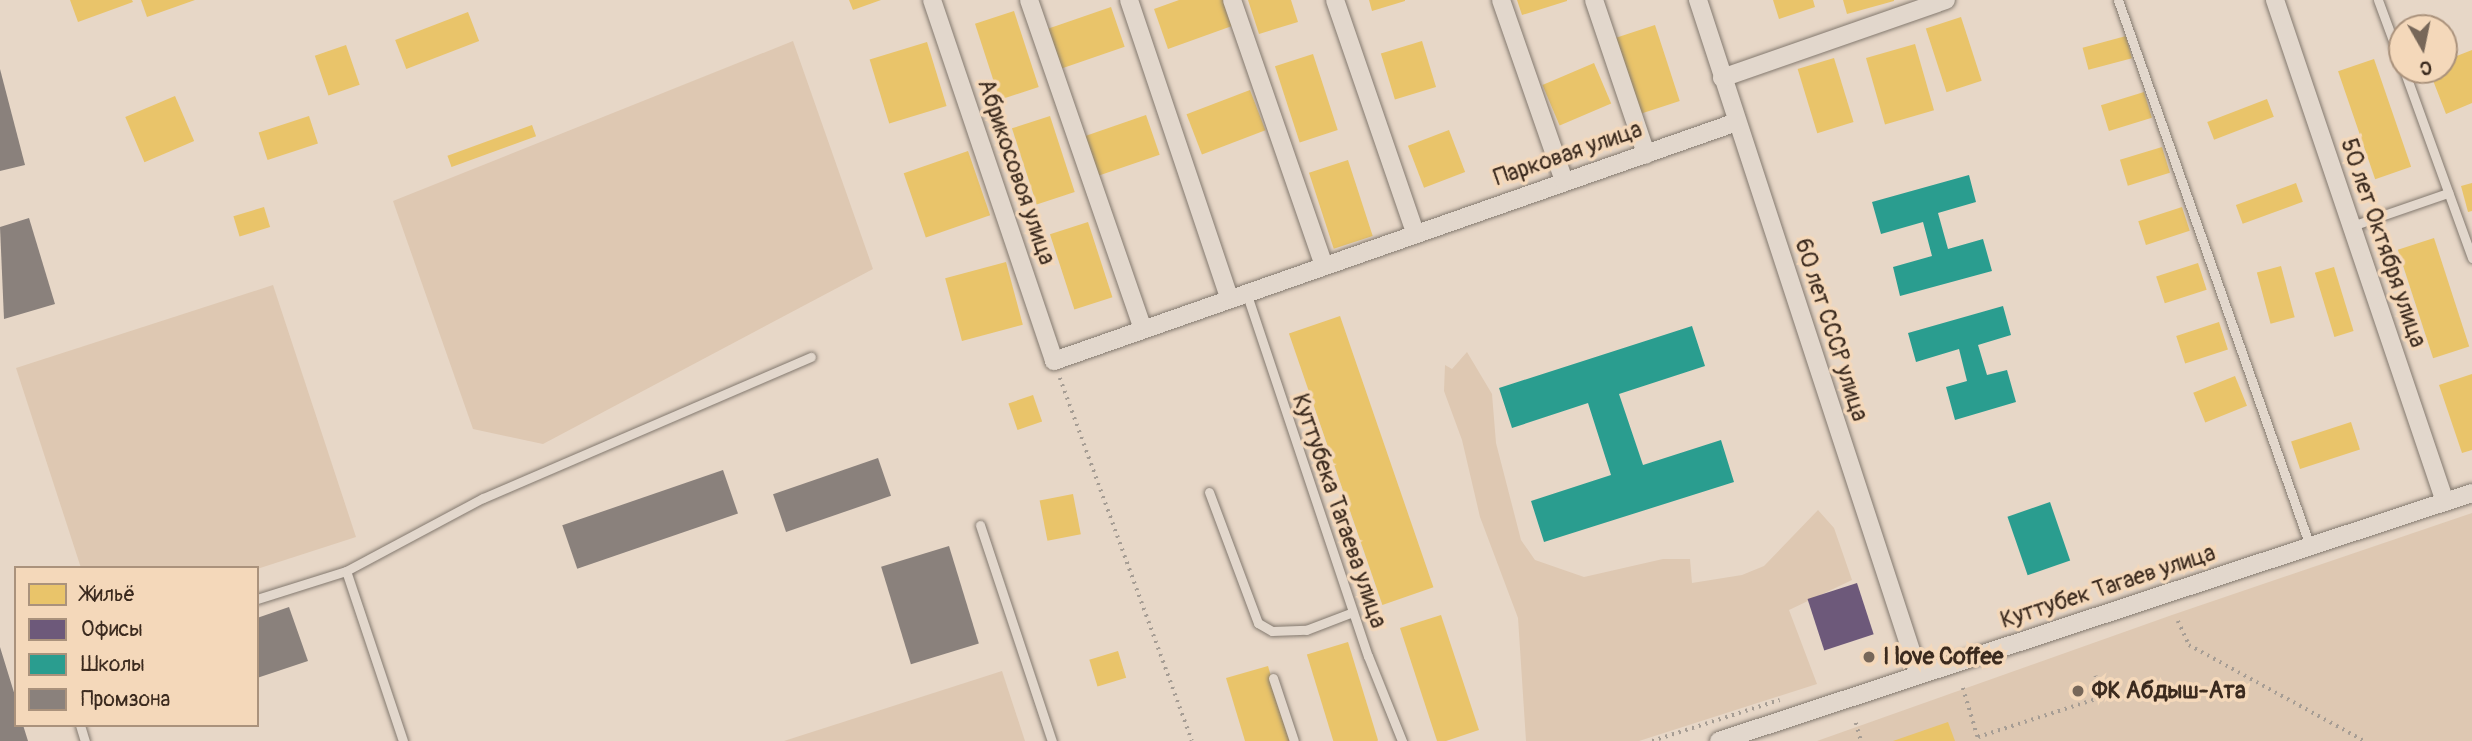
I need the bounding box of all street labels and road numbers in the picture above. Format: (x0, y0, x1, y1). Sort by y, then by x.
street label: Абрикосовоя улица (971, 76, 1061, 268)
street label: Парковая улица (1490, 116, 1646, 192)
street label: 50 лет Октября улица (2334, 135, 2432, 351)
street label: 60 лет СССР улица (1788, 235, 1874, 425)
street label: Куттубека Тагаева улица (1286, 390, 1392, 632)
street label: Куттубек Тагаев улица (1997, 539, 2219, 635)

